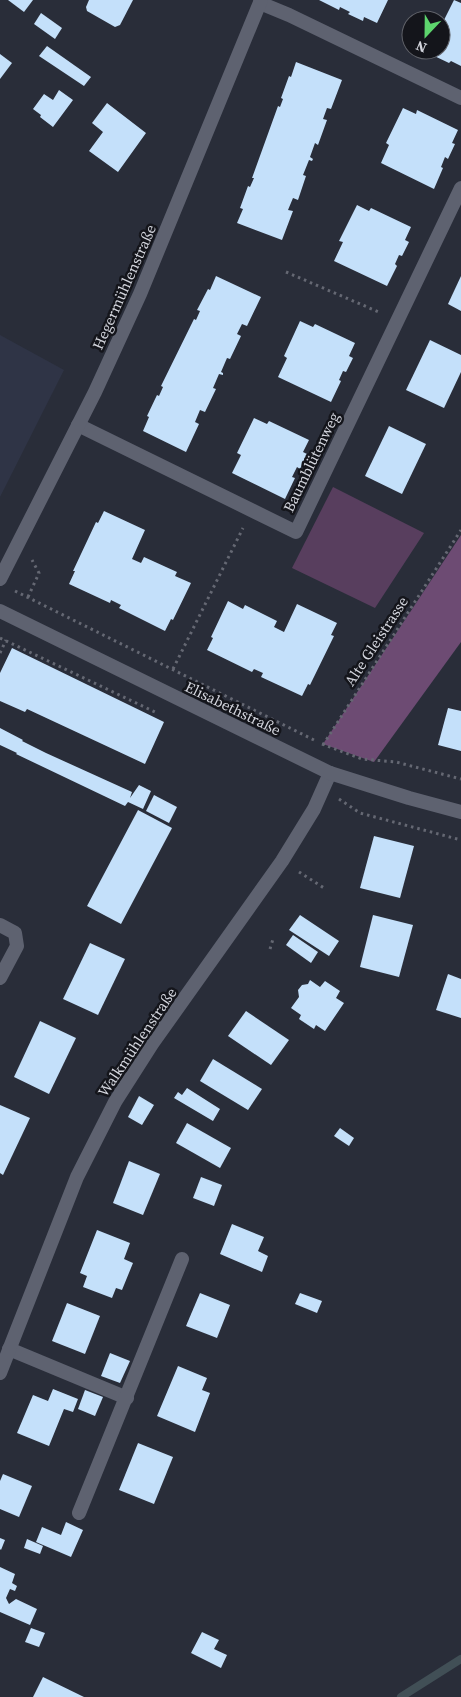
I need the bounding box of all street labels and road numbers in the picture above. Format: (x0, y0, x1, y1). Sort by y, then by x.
street label: Hegermühlenstraße (87, 221, 161, 353)
street label: Baumblütenweg (278, 408, 344, 515)
street label: Alte Gleistrasse (339, 592, 413, 690)
street label: Elisabethstraße (182, 676, 285, 740)
street label: Walkmühlenstraße (93, 983, 182, 1101)

